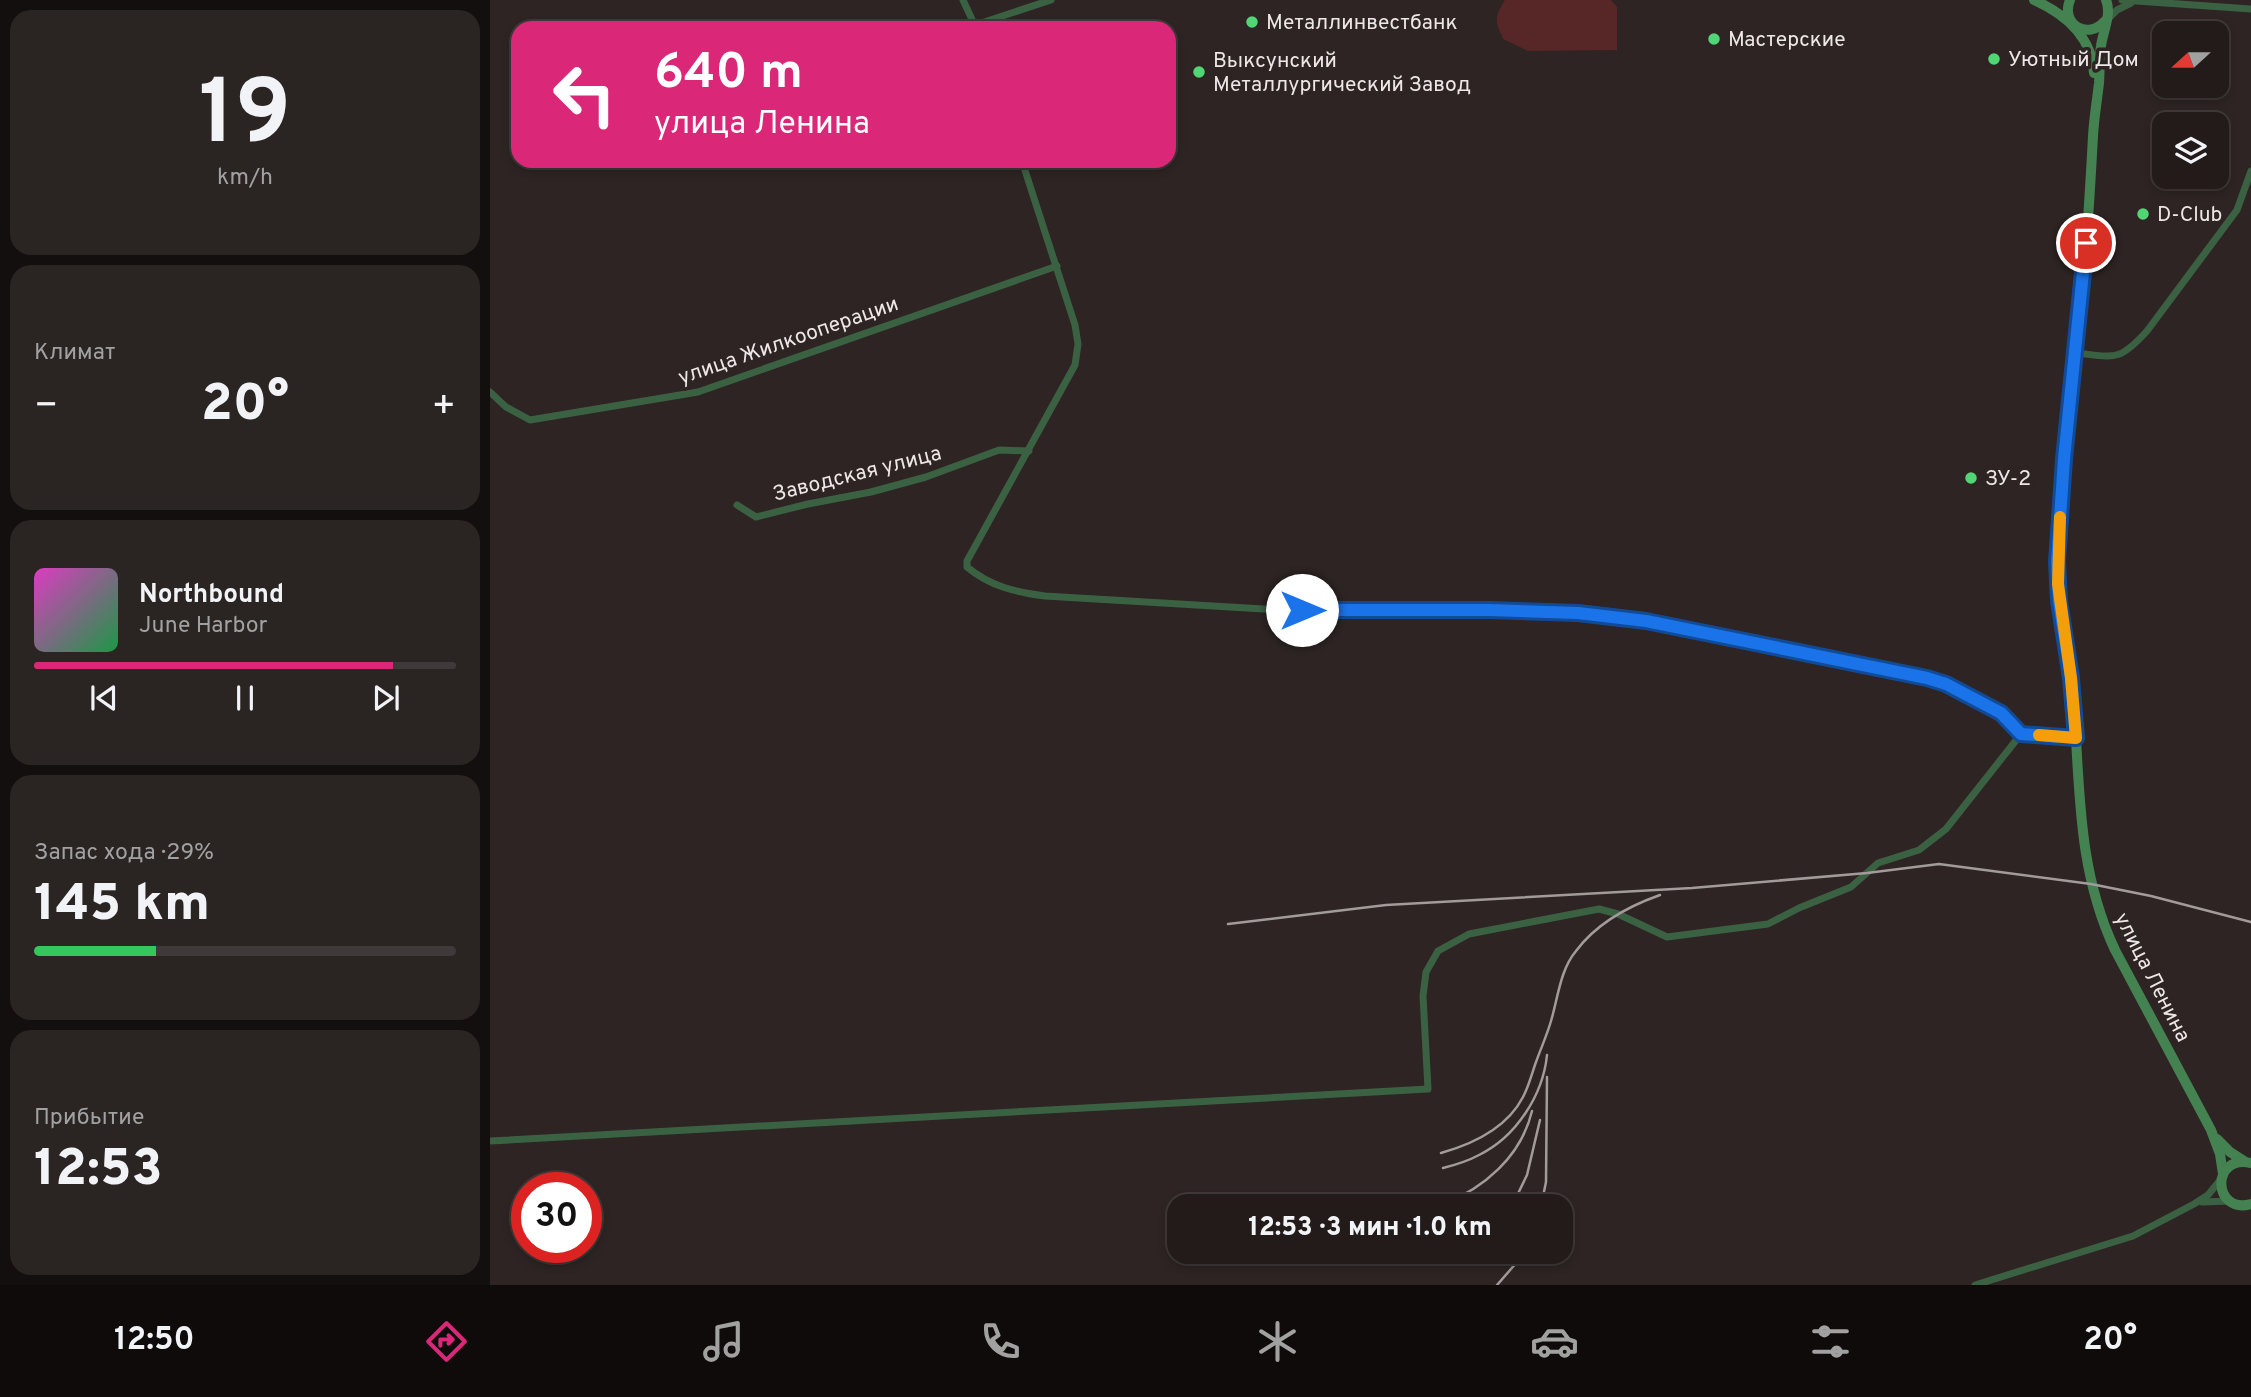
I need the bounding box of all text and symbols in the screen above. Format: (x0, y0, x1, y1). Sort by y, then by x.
place label: Металлинвестбанк (1266, 10, 1458, 37)
marker: Металлинвестбанк (1244, 14, 1260, 30)
north arrow (2152, 21, 2230, 98)
map controls (2152, 21, 2229, 189)
place label: Мастерские (1728, 27, 1846, 54)
marker: Мастерские (1706, 31, 1722, 47)
text: 640 m (654, 44, 803, 106)
place label: Уютный Дом (2008, 47, 2139, 74)
place label: Выксунский Металлургический Завод (1213, 48, 1471, 99)
icon: left (539, 49, 630, 140)
marker: Уютный Дом (1986, 51, 2002, 67)
text: 19 (199, 61, 291, 176)
marker: Выксунский Металлургический Завод (1191, 64, 1207, 80)
text: улица Ленина (654, 105, 870, 145)
button: layers (2152, 112, 2229, 189)
text: km/h (217, 164, 273, 193)
place label: D-Club (2157, 202, 2222, 229)
marker: D-Club (2135, 206, 2151, 222)
pin (2056, 213, 2116, 273)
icon: arrive (2067, 224, 2105, 262)
street label: улица Жилкооперации (675, 291, 902, 392)
text: Климат (34, 339, 115, 368)
text: 20° (201, 373, 289, 439)
text: − (34, 383, 59, 432)
text: + (431, 383, 456, 432)
street label: Заводская улица (770, 440, 944, 508)
place label: ЗУ-2 (1985, 466, 2031, 493)
marker: ЗУ-2 (1963, 470, 1979, 486)
position arrow (1265, 573, 1339, 647)
text: Northbound (139, 579, 284, 612)
text: June Harbor (139, 612, 267, 641)
icon: previous (85, 679, 123, 717)
icon: pause (226, 679, 264, 717)
icon: next (367, 679, 405, 717)
text: Запас хода · 29% (34, 839, 214, 868)
text: 145 km (34, 873, 210, 939)
street label: улица Ленина (2107, 908, 2196, 1047)
text: Прибытие (34, 1104, 144, 1133)
text: 12:53 (34, 1138, 163, 1204)
speed limit sign: 30 (511, 1172, 602, 1263)
text: 12:53 · 3 мин · 1.0 km (1248, 1212, 1492, 1245)
icon: directions (422, 1317, 471, 1366)
icon: music (699, 1317, 748, 1366)
icon: phone (976, 1317, 1025, 1366)
icon: climate (1253, 1317, 1302, 1366)
icon: car (1530, 1317, 1579, 1366)
icon: filters (1806, 1317, 1855, 1366)
text: 12:50 (114, 1321, 195, 1361)
text: 20° (2083, 1321, 2137, 1361)

